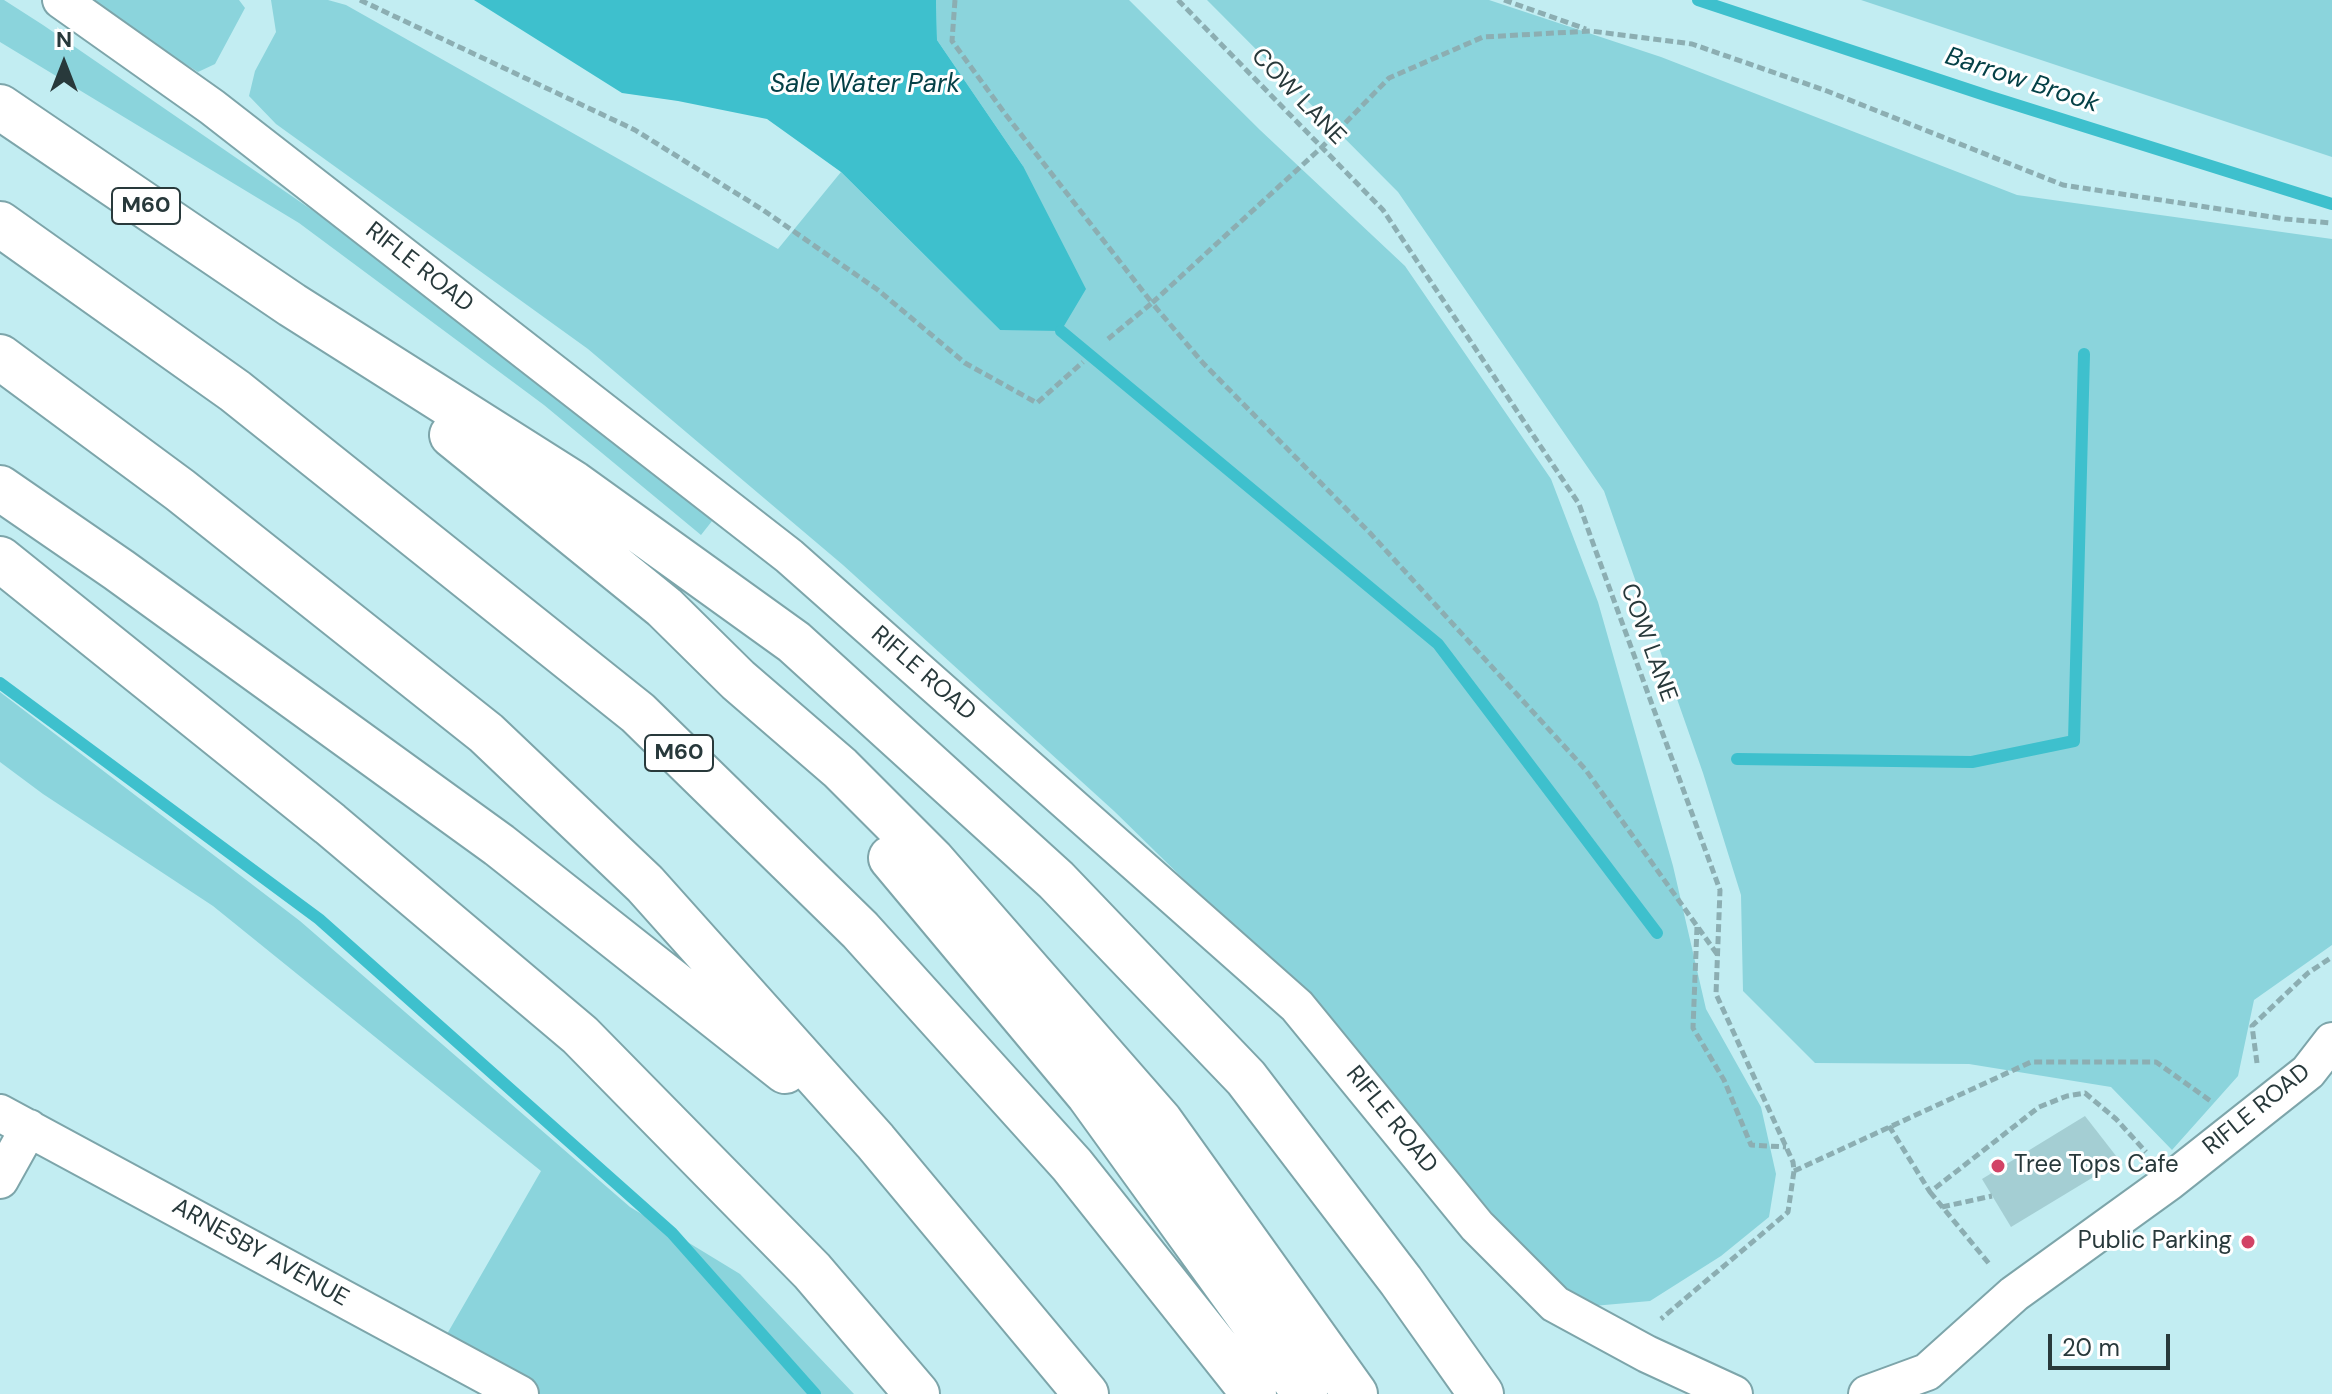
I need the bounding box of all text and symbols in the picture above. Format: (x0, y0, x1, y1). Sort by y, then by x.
north arrow (24, 24, 104, 104)
text: N (56, 25, 72, 54)
water label: Barrow Brook (1941, 41, 2103, 121)
street label: COW LANE (1245, 43, 1351, 151)
water label: Sale Water Park (770, 69, 960, 101)
road number: M60 (112, 188, 180, 224)
street label: RIFLE ROAD (359, 217, 479, 319)
street label: COW LANE (1613, 580, 1683, 706)
street label: RIFLE ROAD (865, 621, 981, 727)
road number: M60 (645, 735, 713, 771)
street label: RIFLE ROAD (2198, 1058, 2316, 1162)
street label: RIFLE ROAD (1339, 1061, 1443, 1179)
place label: Tree Tops Cafe (2014, 1152, 2179, 1180)
marker: Tree Tops Cafe (1989, 1157, 2007, 1175)
street label: ARNESBY AVENUE (167, 1193, 353, 1313)
place label: Public Parking (2078, 1228, 2232, 1256)
marker: Public Parking (2239, 1233, 2257, 1251)
scale bar (2052, 1318, 2174, 1368)
text: 20 m (2062, 1332, 2120, 1363)

